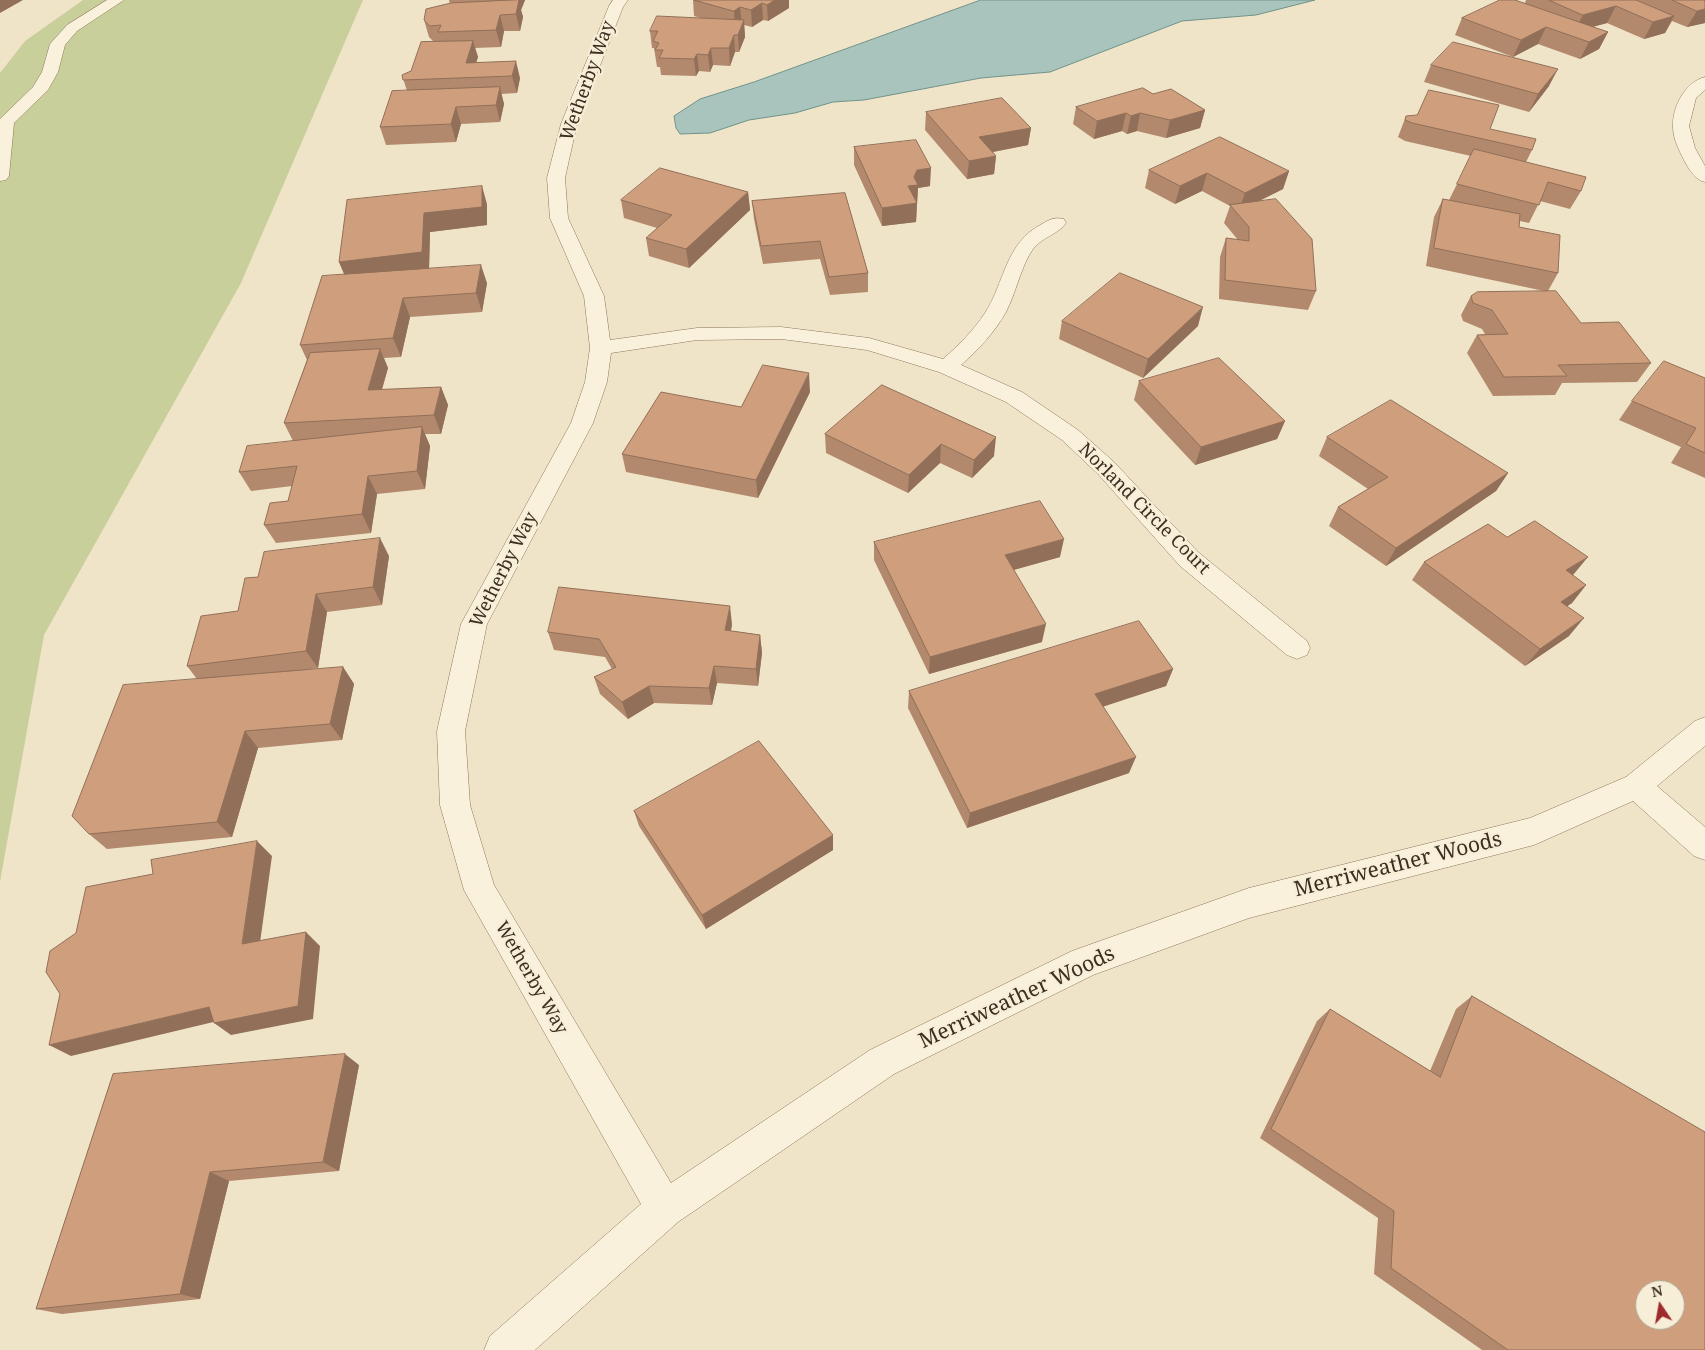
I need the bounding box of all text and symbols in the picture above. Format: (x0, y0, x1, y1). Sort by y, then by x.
street label: Wetherby Way (556, 18, 620, 144)
street label: Norland Circle Court (1074, 439, 1214, 579)
street label: Wetherby Way (466, 509, 542, 631)
street label: Merriweather Woods (1292, 827, 1504, 903)
street label: Wetherby Way (490, 918, 572, 1038)
street label: Merriweather Woods (915, 942, 1119, 1054)
north arrow (1635, 1280, 1685, 1330)
text: N (1650, 1280, 1664, 1301)

